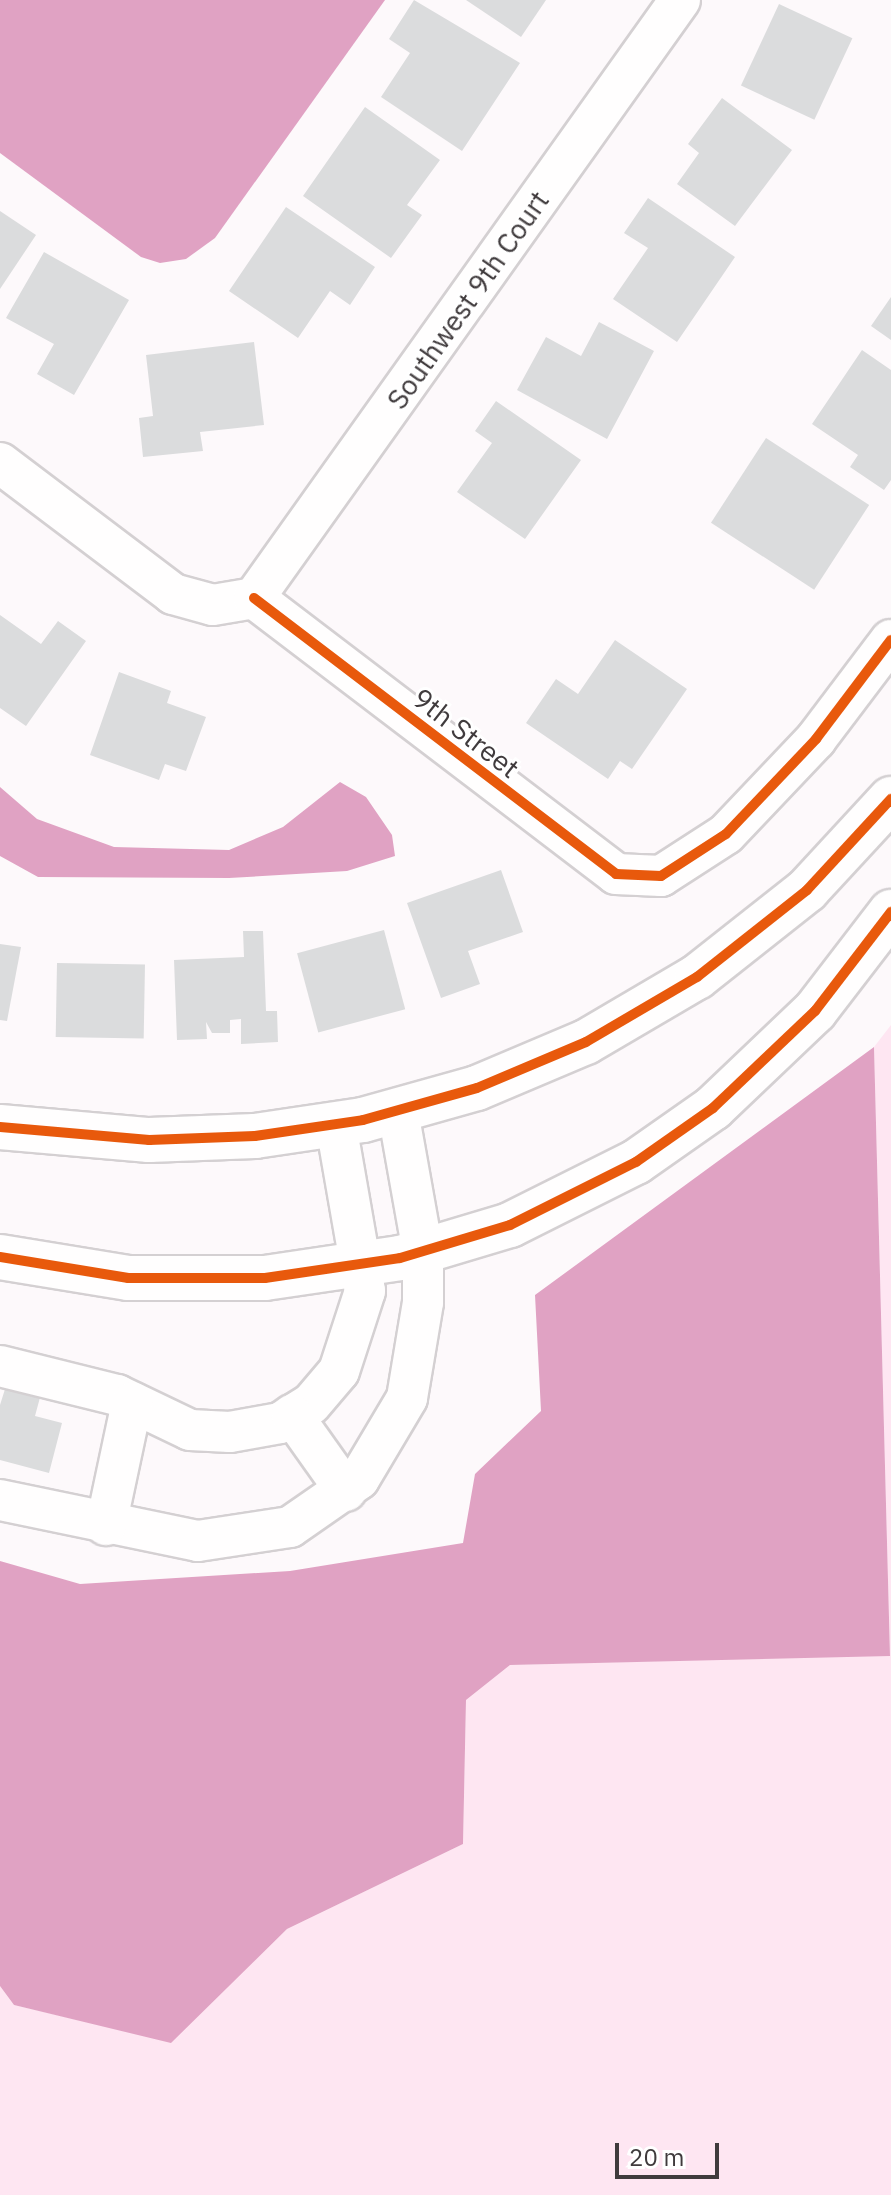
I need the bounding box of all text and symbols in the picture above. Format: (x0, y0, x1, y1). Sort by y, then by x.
street label: Southwest 9th Court (380, 185, 556, 415)
street label: 9th Street (406, 681, 526, 785)
scale bar (619, 2127, 723, 2177)
text: 20 m (629, 2141, 684, 2173)

